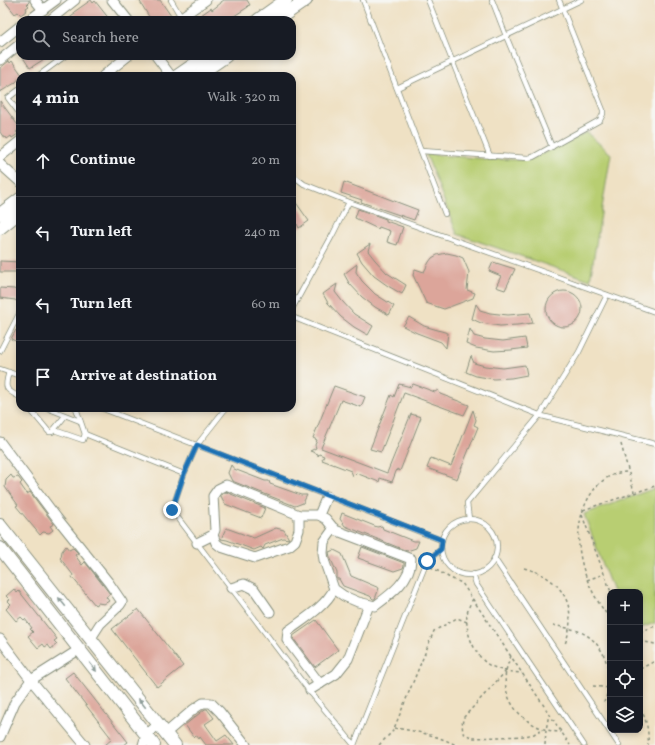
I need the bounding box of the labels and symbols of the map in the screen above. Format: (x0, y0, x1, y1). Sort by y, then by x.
route end (163, 501, 181, 519)
route start (418, 552, 436, 570)
one-way arrow (57, 596, 66, 607)
one-way arrow (89, 662, 97, 672)
one-way arrow (138, 698, 147, 709)

